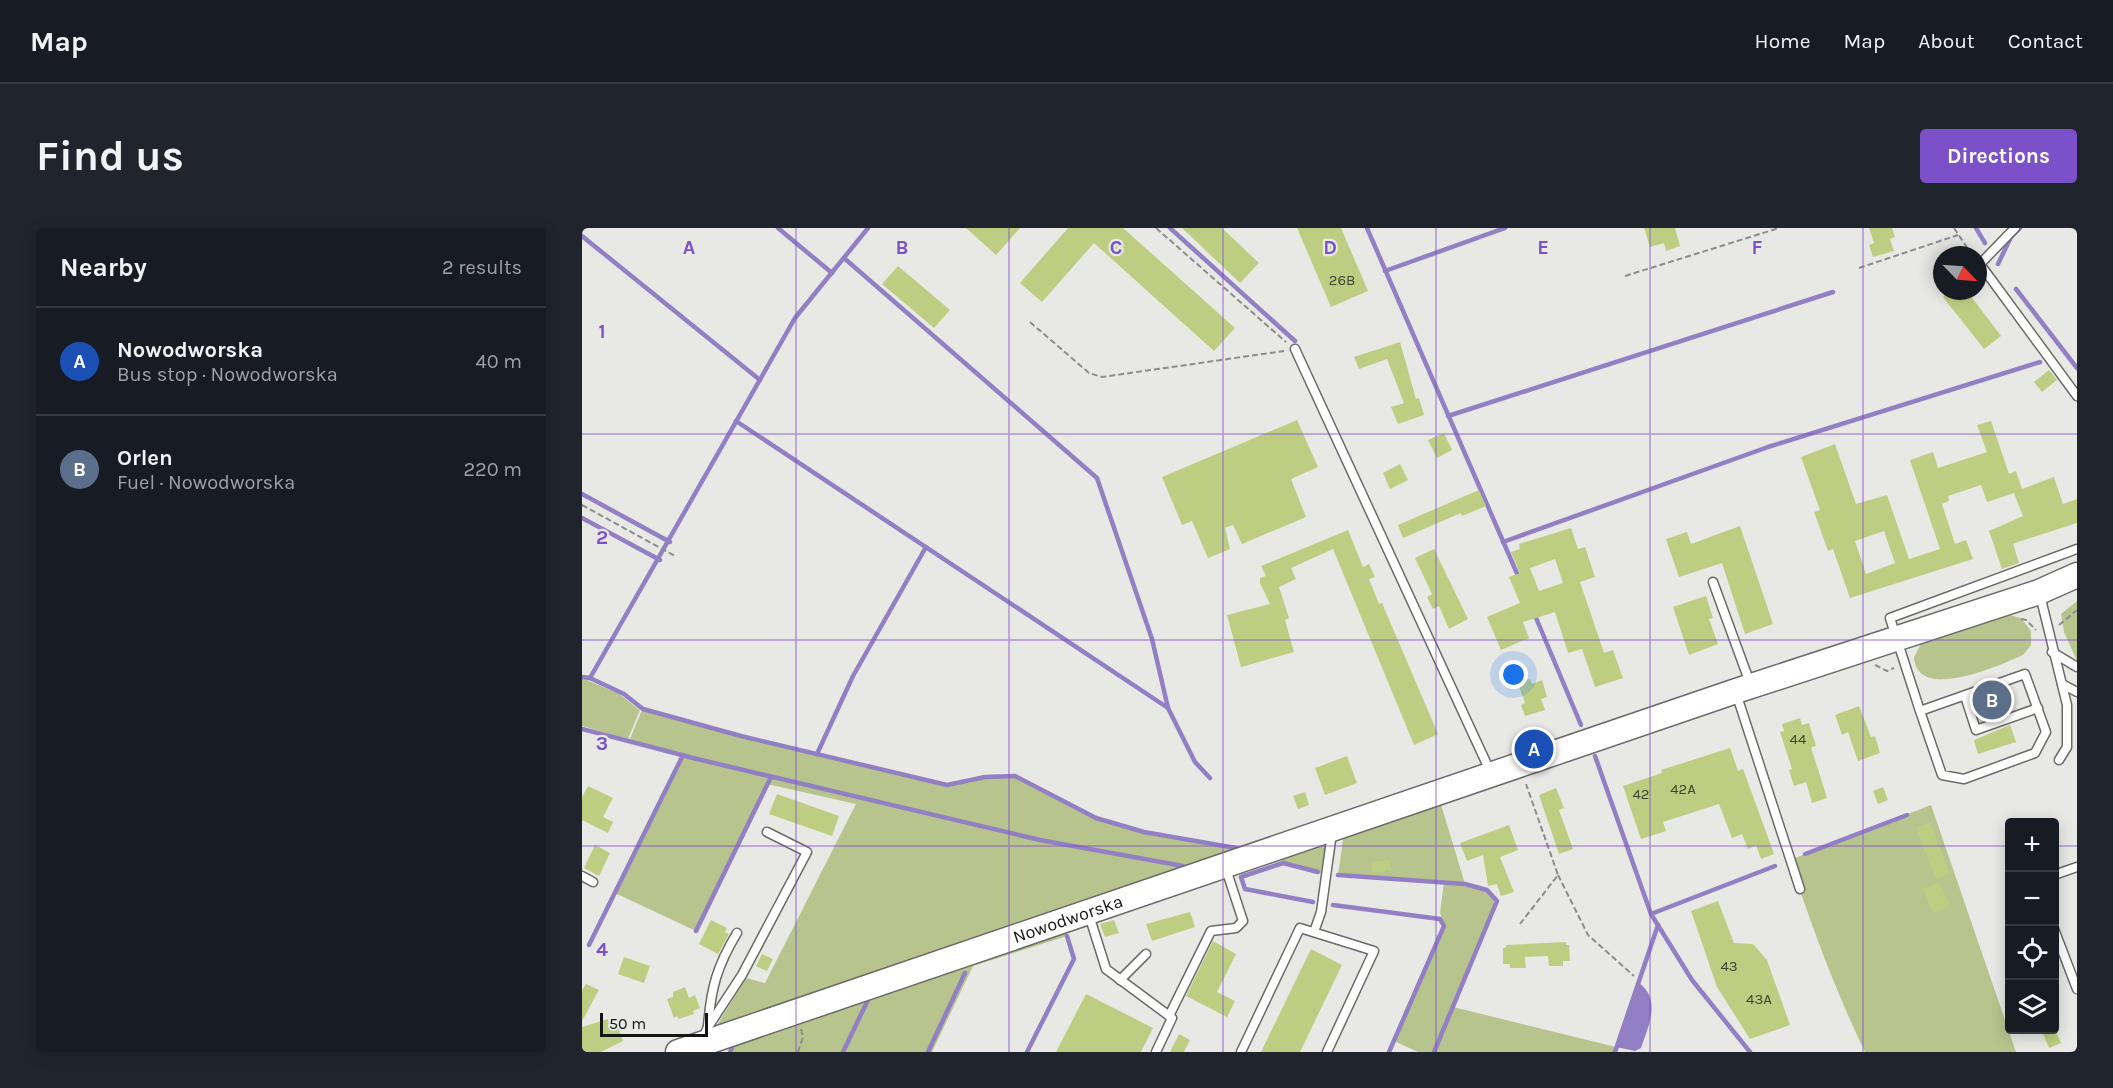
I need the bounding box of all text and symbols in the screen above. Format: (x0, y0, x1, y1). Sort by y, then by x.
text: Map (30, 25, 88, 58)
text: Home (1755, 29, 1811, 53)
text: Map (1844, 29, 1885, 53)
text: About (1918, 29, 1975, 53)
text: Contact (2008, 29, 2083, 53)
button: Directions (1920, 129, 2077, 183)
text: Find us (36, 131, 184, 181)
text: A (683, 236, 696, 259)
text: B (896, 236, 908, 259)
text: C (1110, 236, 1122, 259)
text: D (1323, 236, 1337, 259)
text: E (1537, 236, 1549, 259)
text: F (1752, 236, 1763, 259)
north arrow (1933, 246, 1987, 300)
text: Nearby (60, 252, 147, 283)
text: 2 results (442, 256, 522, 279)
house number: 26B (1329, 271, 1355, 289)
text: 1 (598, 320, 606, 343)
text: Nowodworska (117, 337, 263, 363)
text: A (73, 350, 86, 373)
text: 40 m (476, 350, 522, 373)
text: Bus stop · Nowodworska (117, 363, 338, 386)
text: Orlen (117, 445, 173, 471)
text: B (73, 458, 86, 481)
text: 220 m (463, 458, 522, 481)
text: Fuel · Nowodworska (117, 471, 295, 494)
text: 2 (596, 526, 608, 549)
your location (1499, 660, 1528, 689)
pin: B (1972, 678, 2012, 722)
pin: A (1514, 726, 1554, 772)
house number: 44 (1790, 730, 1807, 748)
text: 3 (596, 732, 608, 755)
house number: 42A (1670, 780, 1696, 798)
house number: 42 (1632, 785, 1650, 803)
map controls (2005, 818, 2059, 1034)
button: + (2005, 818, 2059, 872)
button: − (2005, 872, 2059, 926)
street label: Nowodworska (1010, 890, 1126, 948)
button: locate (2005, 926, 2059, 980)
text: 4 (596, 938, 608, 961)
house number: 43 (1720, 957, 1738, 975)
button: layers (2005, 980, 2059, 1034)
house number: 43A (1746, 990, 1772, 1008)
scale bar (600, 1010, 708, 1038)
text: 50 m (609, 1014, 646, 1033)

